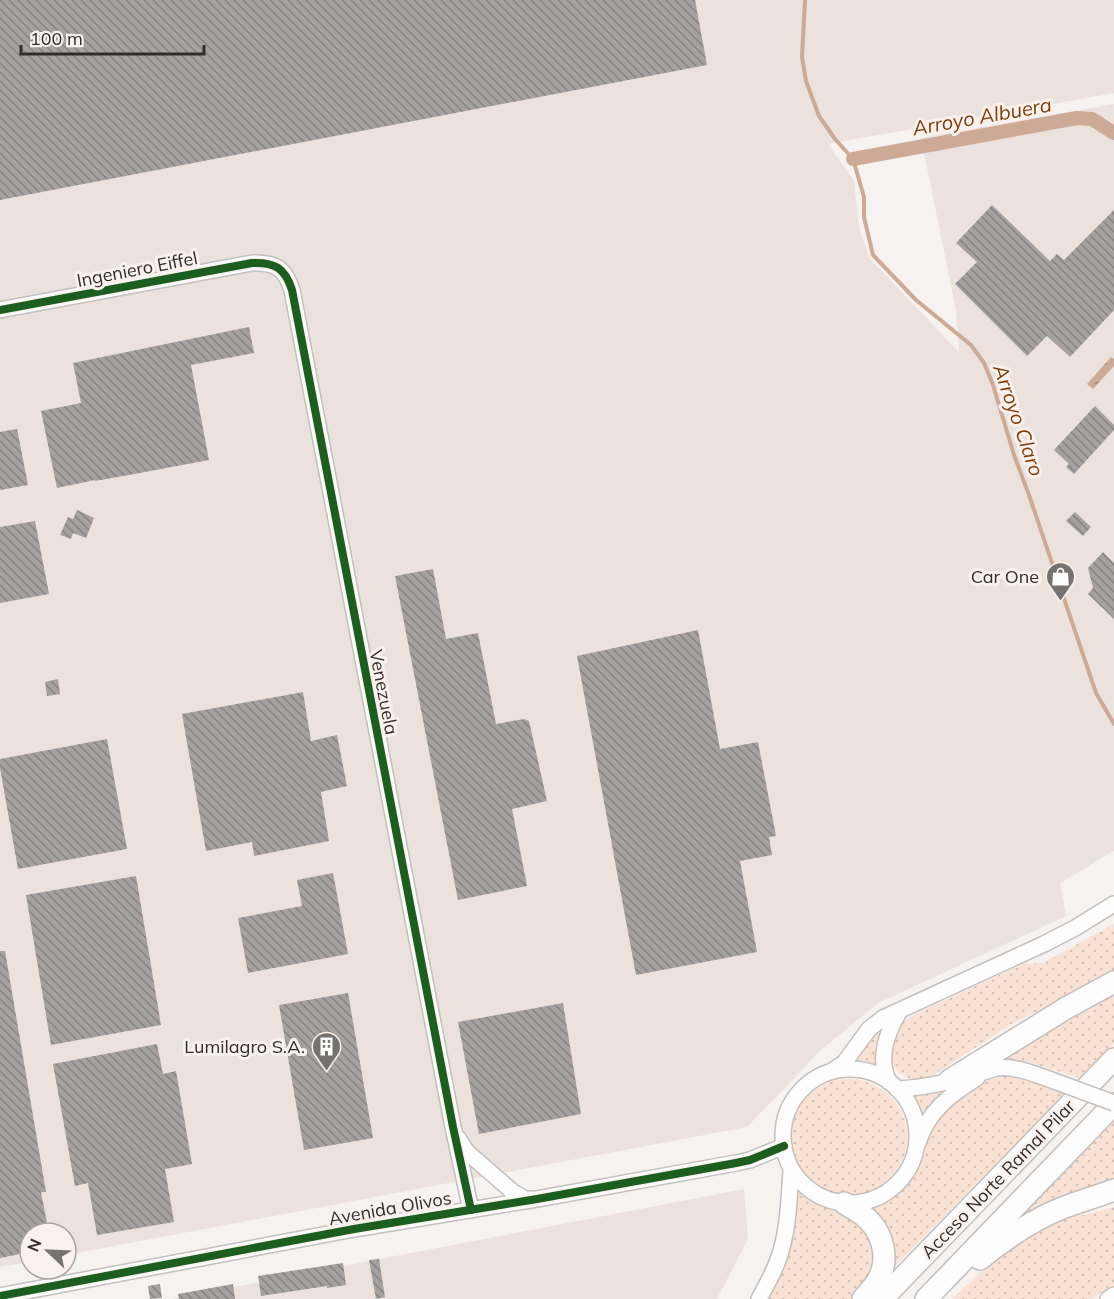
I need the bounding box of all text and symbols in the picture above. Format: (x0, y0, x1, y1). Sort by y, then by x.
scale bar (21, 18, 204, 56)
text: 100 m (30, 27, 83, 50)
water label: Arroyo Albuera (910, 91, 1053, 141)
street label: Ingeniero Eiffel (75, 246, 199, 292)
water label: Arroyo Claro (988, 360, 1050, 479)
shop icon: Car One (1044, 560, 1076, 602)
place label: Car One (971, 565, 1039, 588)
street label: Venezuela (364, 647, 404, 737)
building icon: Lumilagro S.A. (310, 1030, 342, 1072)
place label: Lumilagro S.A. (184, 1035, 305, 1058)
street label: Acceso Norte Ramal Pilar (916, 1094, 1080, 1263)
street label: Avenida Olivos (327, 1186, 453, 1230)
north arrow (18, 1221, 78, 1281)
text: N (23, 1236, 46, 1255)

